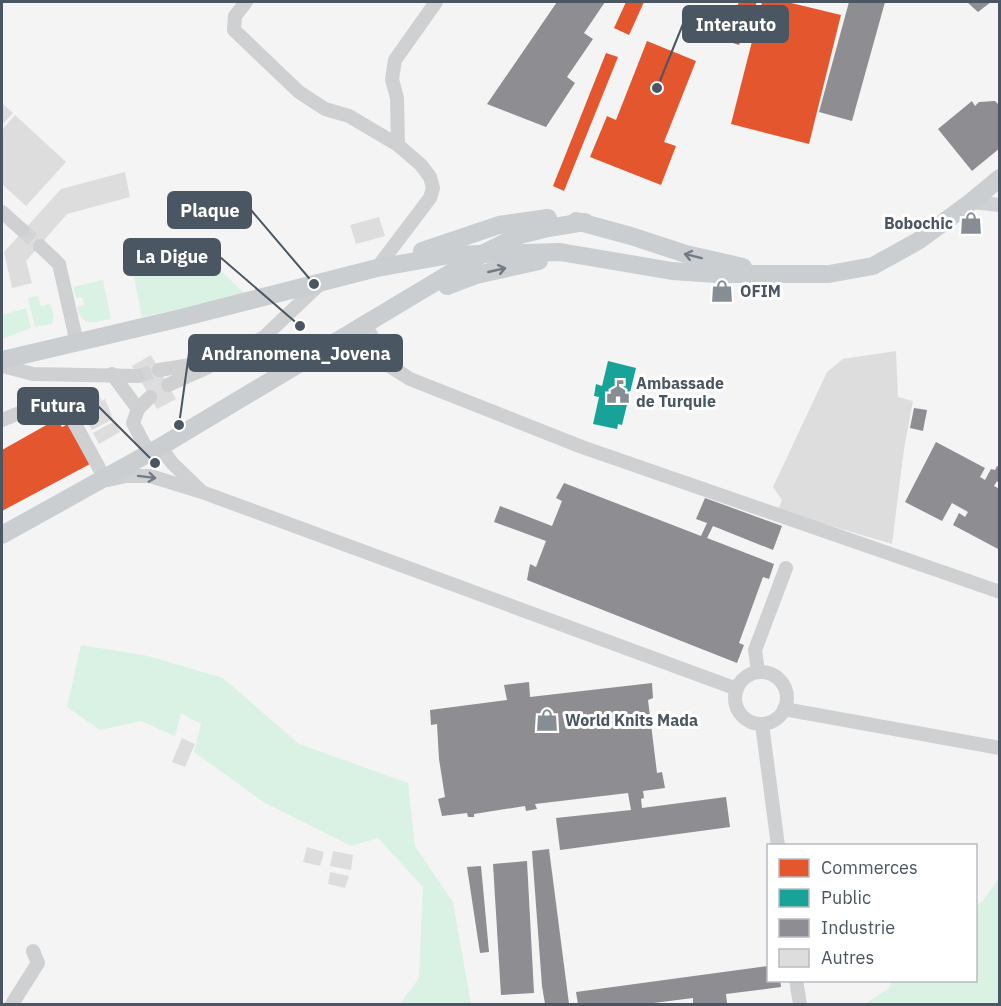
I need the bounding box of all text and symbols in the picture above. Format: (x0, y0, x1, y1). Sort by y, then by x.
callout: Interauto (683, 6, 788, 42)
text: Interauto (696, 13, 776, 36)
callout: Plaque (168, 192, 251, 228)
text: Plaque (180, 199, 240, 222)
shop icon: Bobochic (958, 210, 984, 236)
place label: Bobochic (884, 213, 953, 233)
callout: La Digue (124, 239, 220, 275)
text: La Digue (136, 245, 208, 268)
one-way arrow (684, 249, 703, 261)
one-way arrow (486, 264, 506, 275)
shop icon: OFIM (709, 278, 735, 304)
place label: OFIM (740, 281, 781, 301)
callout: Andranomena_Jovena (189, 335, 402, 371)
text: Andranomena_Jovena (201, 342, 391, 365)
place label: Ambassade de Turquie (636, 373, 724, 411)
public building icon: Ambassade de Turquie (605, 379, 631, 405)
callout: Futura (18, 388, 98, 424)
text: Futura (30, 394, 86, 417)
one-way arrow (137, 472, 156, 483)
shop icon: World Knits Mada (534, 707, 560, 733)
place label: World Knits Mada (565, 710, 698, 730)
legend (767, 844, 977, 982)
text: Commerces (821, 856, 918, 879)
text: Public (821, 886, 871, 909)
text: Industrie (821, 916, 895, 939)
text: Autres (821, 946, 874, 969)

